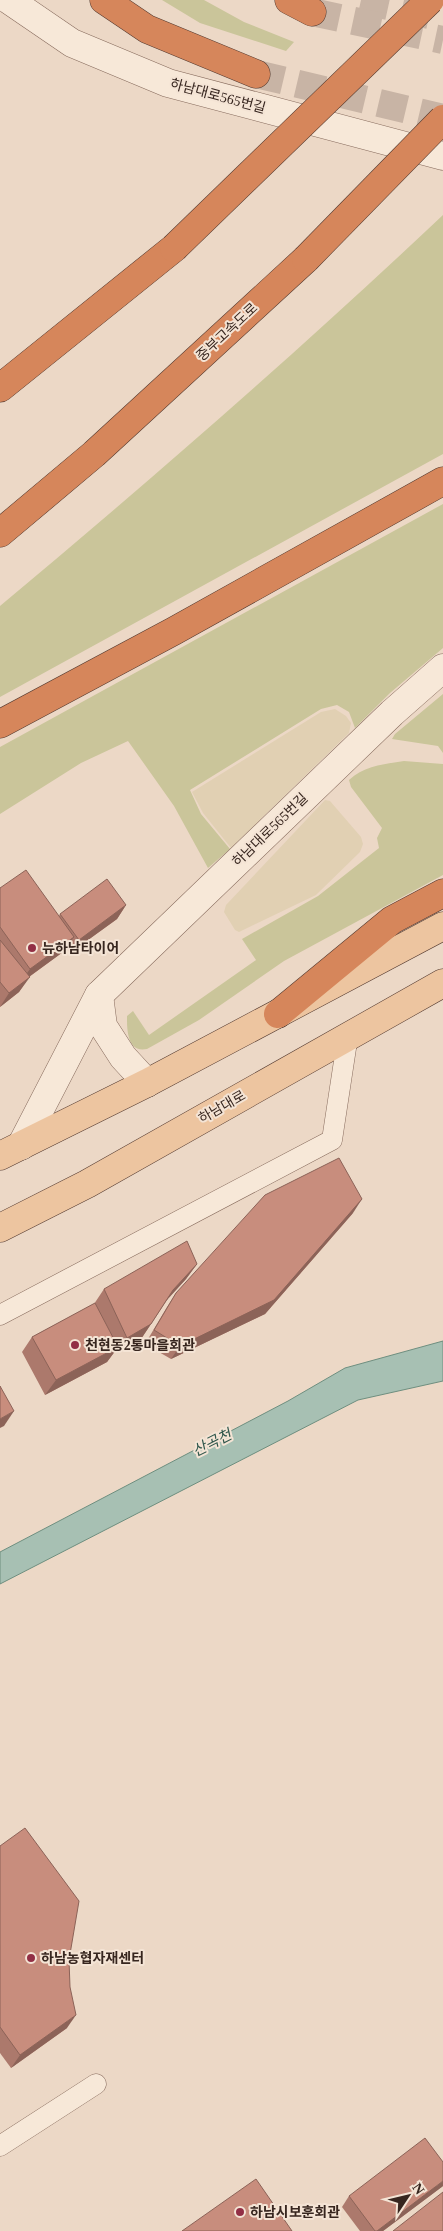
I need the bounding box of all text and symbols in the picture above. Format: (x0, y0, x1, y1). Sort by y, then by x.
street label: 하남대로565번길 (169, 76, 267, 116)
street label: 중부고속도로 (194, 300, 260, 364)
street label: 하남대로565번길 (229, 790, 311, 870)
place label: 뉴하남타이어 (42, 941, 119, 956)
marker: 뉴하남타이어 (26, 942, 38, 954)
street label: 하남대로 (196, 1088, 248, 1126)
place label: 천현동2통마을회관 (85, 1337, 195, 1353)
marker: 천현동2통마을회관 (69, 1339, 81, 1351)
water label: 산곡천 (190, 1425, 236, 1460)
place label: 하남농협자재센터 (41, 1951, 144, 1966)
marker: 하남농협자재센터 (25, 1952, 37, 1964)
north arrow (383, 2171, 433, 2221)
text: N (409, 2180, 427, 2197)
place label: 하남시보훈회관 (250, 2205, 340, 2220)
marker: 하남시보훈회관 (234, 2206, 246, 2218)

